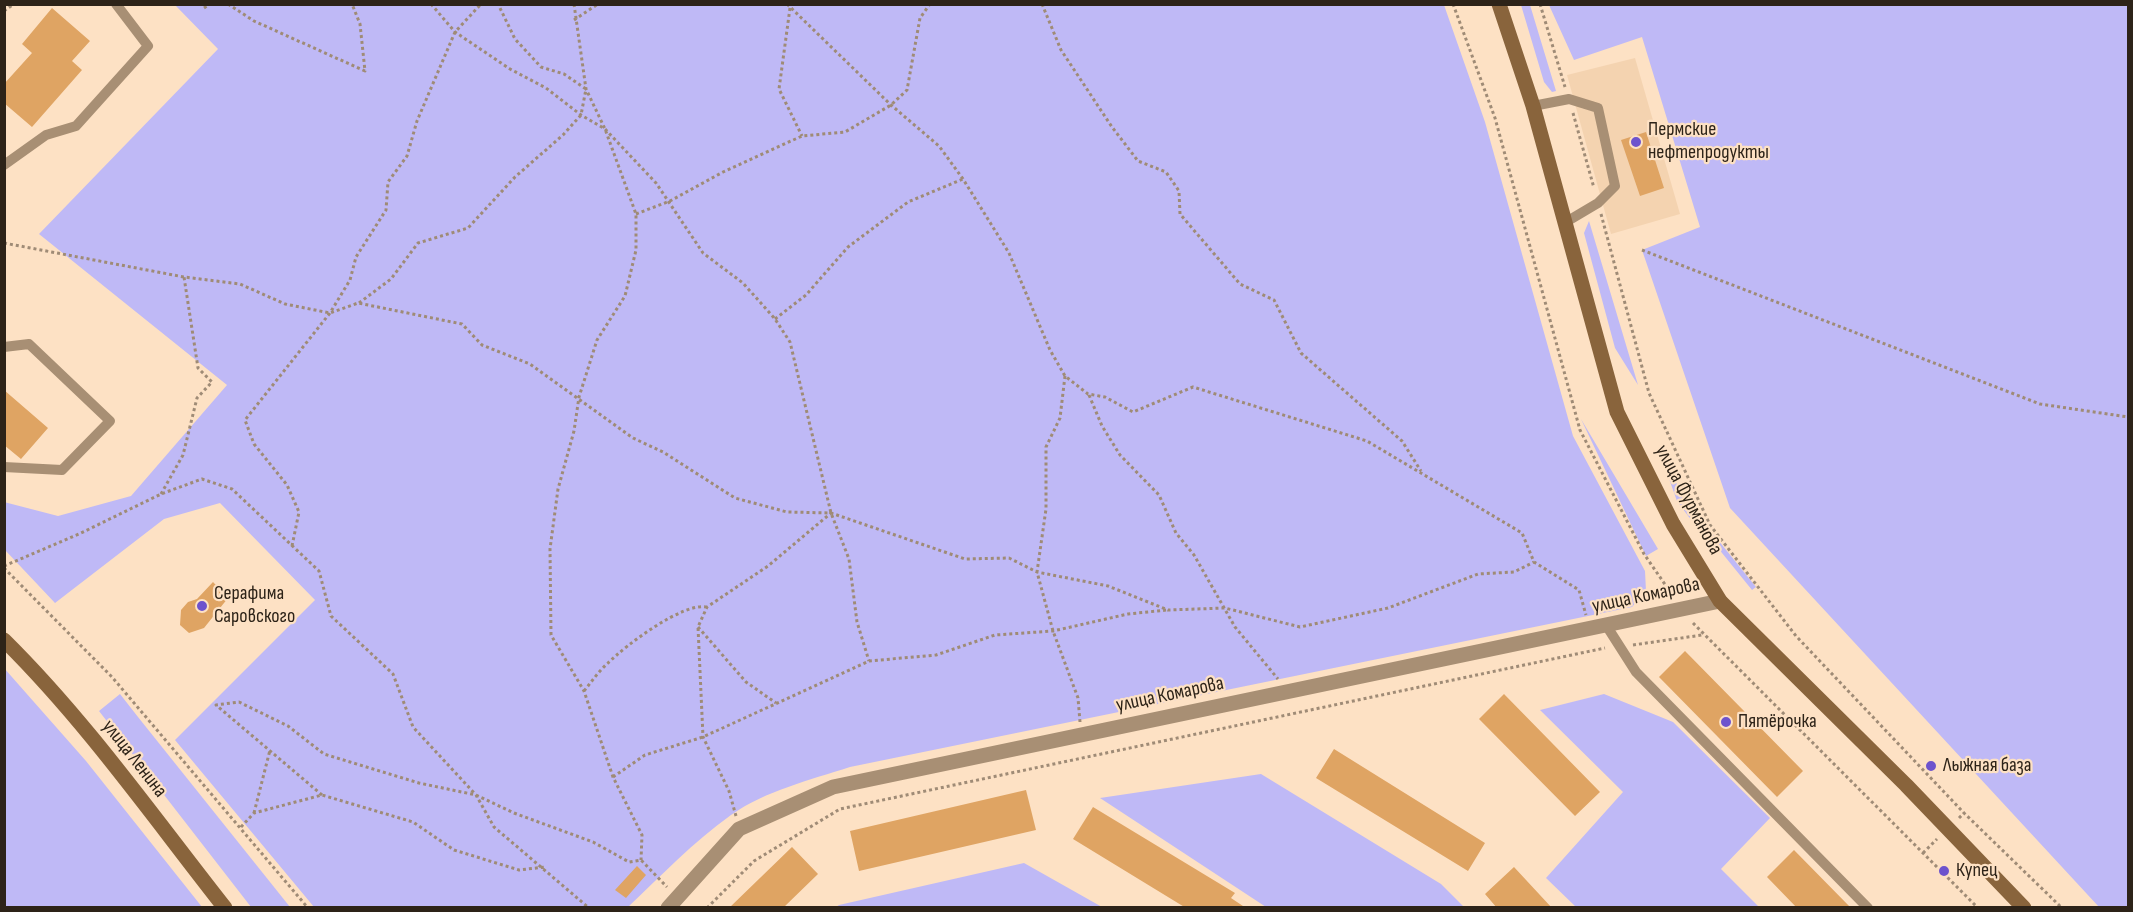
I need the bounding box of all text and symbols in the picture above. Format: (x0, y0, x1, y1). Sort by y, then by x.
place label: Пермские нефтепродукты (1648, 118, 1769, 165)
marker: Пермские нефтепродукты (1629, 135, 1643, 149)
street label: улица Фурманова (1649, 441, 1727, 559)
street label: улица Комарова (1590, 573, 1702, 619)
place label: Серафима Саровского (214, 582, 295, 629)
marker: Серафима Саровского (195, 599, 209, 613)
street label: улица Комарова (1114, 672, 1226, 718)
place label: Пятёрочка (1738, 710, 1817, 734)
street label: улица Ленина (96, 715, 172, 803)
marker: Пятёрочка (1719, 715, 1733, 729)
place label: Лыжная база (1943, 754, 2031, 778)
marker: Лыжная база (1924, 759, 1938, 773)
place label: Купец (1956, 859, 1997, 883)
marker: Купец (1937, 864, 1951, 878)

